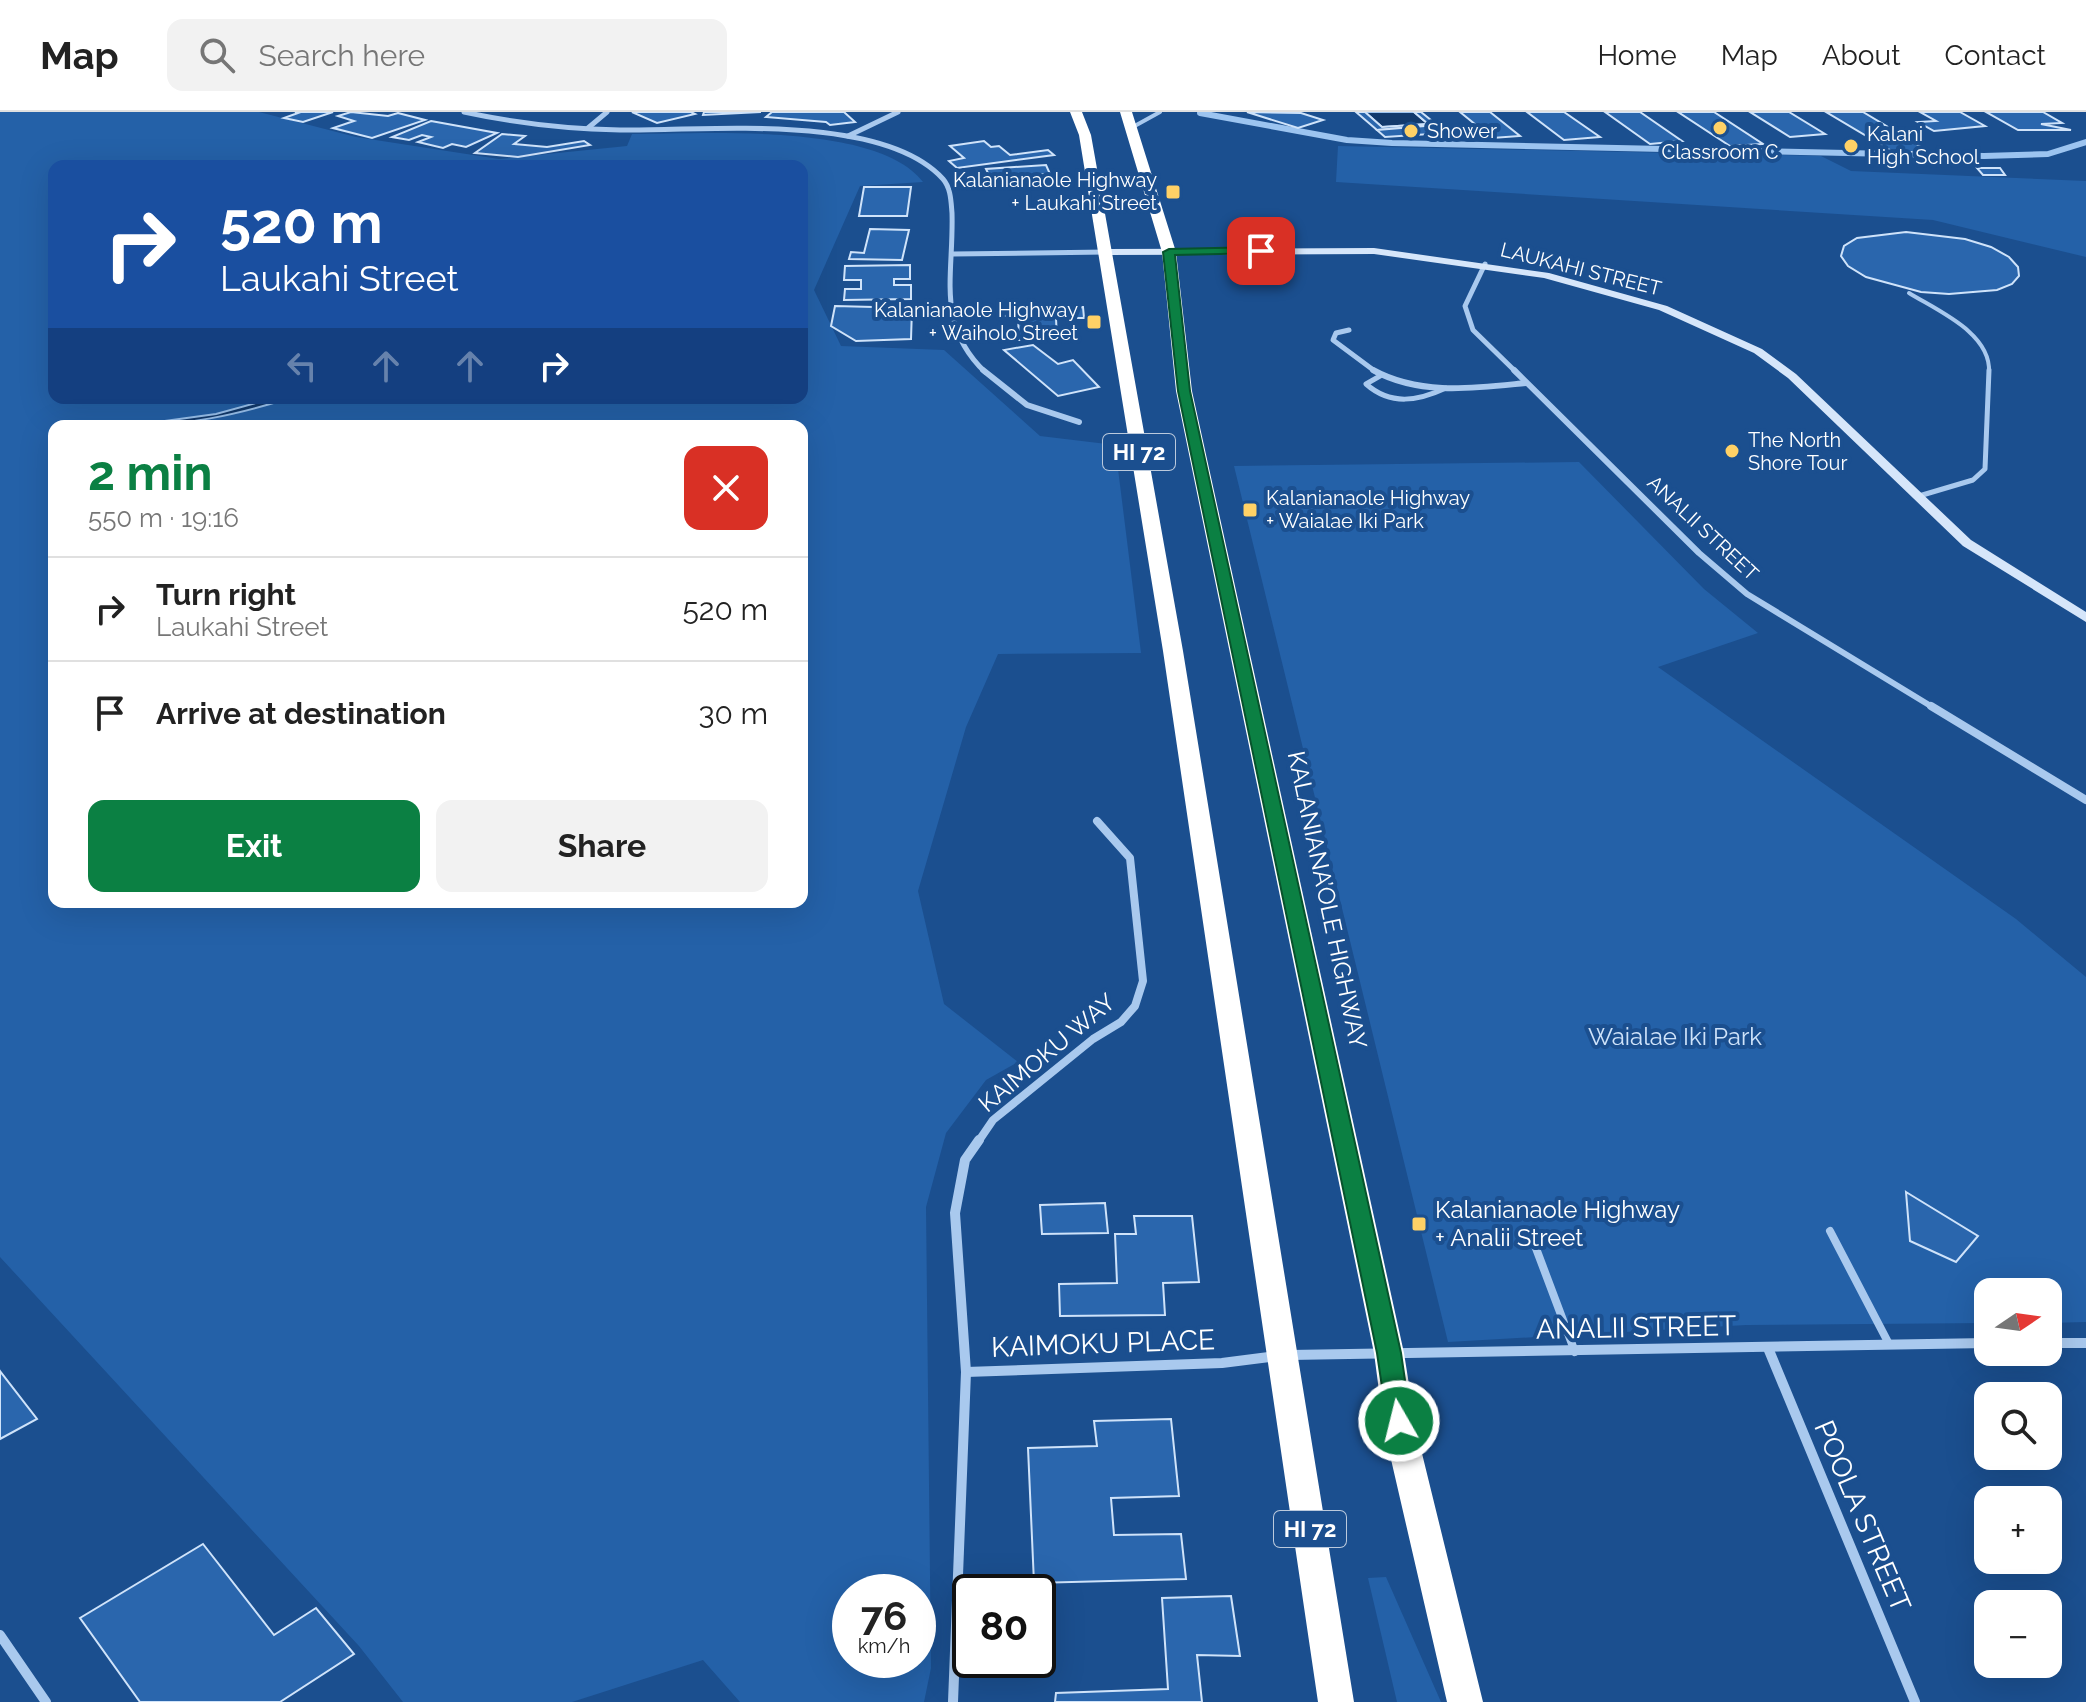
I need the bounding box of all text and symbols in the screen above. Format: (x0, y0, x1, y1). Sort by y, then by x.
search box (167, 19, 727, 91)
text: Map (40, 33, 119, 78)
icon: search (195, 33, 239, 77)
text: Search here (259, 38, 425, 73)
text: Home (1597, 39, 1677, 72)
text: Map (1721, 39, 1778, 72)
text: About (1822, 39, 1901, 72)
text: Contact (1945, 39, 2046, 72)
place label: Shower (1427, 119, 1497, 143)
marker: Classroom C (1711, 119, 1729, 137)
marker: Shower (1402, 122, 1420, 140)
place label: Kalani High School (1867, 122, 1980, 169)
marker: Kalani High School (1842, 137, 1860, 155)
place label: Classroom C (1661, 140, 1779, 164)
place label: Kalanianaole Highway + Laukahi Street (953, 168, 1157, 215)
marker: Kalanianaole Highway + Laukahi Street (1164, 183, 1182, 201)
text: 520 m (220, 190, 383, 256)
icon: right (88, 192, 192, 296)
pin (1227, 217, 1295, 285)
icon: arrive (1239, 229, 1283, 273)
street label: LAUKAHI STREET (1498, 237, 1664, 301)
text: Laukahi Street (220, 257, 458, 299)
place label: Kalanianaole Highway + Waiholo Street (874, 298, 1078, 345)
marker: Kalanianaole Highway + Waiholo Street (1085, 313, 1103, 331)
icon: left (280, 344, 324, 388)
icon: ahead (364, 344, 408, 388)
icon: ahead (448, 344, 492, 388)
icon: right (532, 344, 576, 388)
place label: The North Shore Tour (1748, 428, 1847, 475)
road number: HI 72 (1103, 434, 1175, 470)
marker: The North Shore Tour (1723, 442, 1741, 460)
text: 2 min (88, 445, 213, 501)
button: close (684, 446, 768, 530)
street label: ANALII STREET (1642, 470, 1764, 586)
place label: Kalanianaole Highway + Waialae Iki Park (1266, 486, 1470, 533)
marker: Kalanianaole Highway + Waialae Iki Park (1241, 501, 1259, 519)
text: 550 m · 19:16 (88, 503, 239, 533)
text: Turn right (156, 577, 296, 612)
icon: right (88, 587, 132, 631)
text: 520 m (682, 592, 768, 627)
text: Laukahi Street (156, 612, 328, 642)
icon: arrive (88, 691, 132, 735)
text: Arrive at destination (156, 696, 446, 731)
text: 30 m (698, 696, 768, 731)
street label: KALANIANA’OLE HIGHWAY (1282, 748, 1373, 1052)
button: Exit (88, 800, 420, 892)
button: Share (436, 800, 768, 892)
street label: KAIMOKU WAY (973, 987, 1121, 1118)
park label: Waialae Iki Park (1588, 1022, 1762, 1051)
place label: Kalanianaole Highway + Analii Street (1435, 1195, 1680, 1252)
marker: Kalanianaole Highway + Analii Street (1410, 1215, 1428, 1233)
north arrow (1974, 1278, 2062, 1366)
map controls (1974, 1278, 2062, 1678)
street label: ANALII STREET (1536, 1309, 1736, 1346)
street label: KAIMOKU PLACE (991, 1323, 1216, 1364)
position arrow (1357, 1379, 1441, 1463)
button: search (1974, 1382, 2062, 1470)
street label: POOLA STREET (1807, 1416, 1918, 1617)
button: + (1974, 1486, 2062, 1574)
road number: HI 72 (1274, 1511, 1346, 1547)
speed limit sign: 80 (952, 1574, 1056, 1678)
button: − (1974, 1590, 2062, 1678)
text: 76 (861, 1592, 907, 1639)
text: km/h (858, 1634, 910, 1658)

